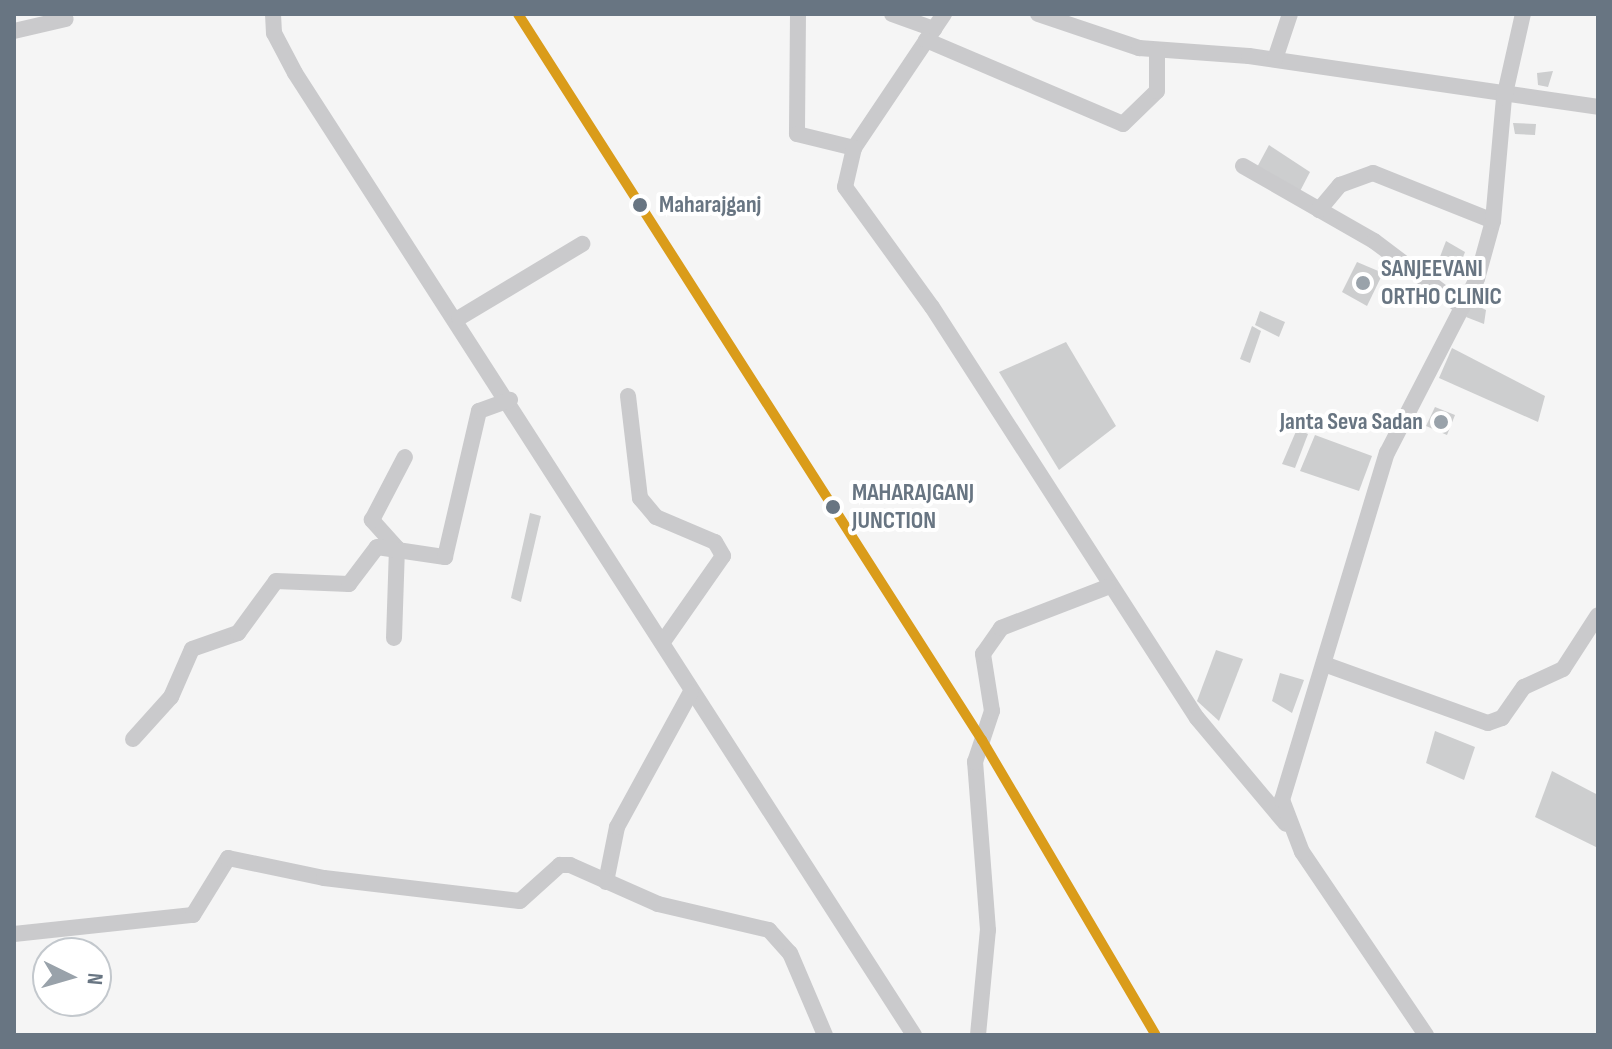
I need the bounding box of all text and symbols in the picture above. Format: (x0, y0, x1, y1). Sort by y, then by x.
place label: Maharajganj (659, 191, 761, 219)
marker: Maharajganj (628, 193, 652, 217)
place label: SANJEEVANI ORTHO CLINIC (1381, 255, 1502, 311)
marker: SANJEEVANI ORTHO CLINIC (1352, 272, 1374, 294)
place label: Janta Seva Sadan (1280, 408, 1423, 436)
marker: Janta Seva Sadan (1430, 411, 1452, 433)
place label: MAHARAJGANJ JUNCTION (852, 479, 974, 535)
marker: MAHARAJGANJ JUNCTION (821, 495, 845, 519)
north arrow (32, 937, 112, 1017)
text: N (80, 972, 108, 986)

